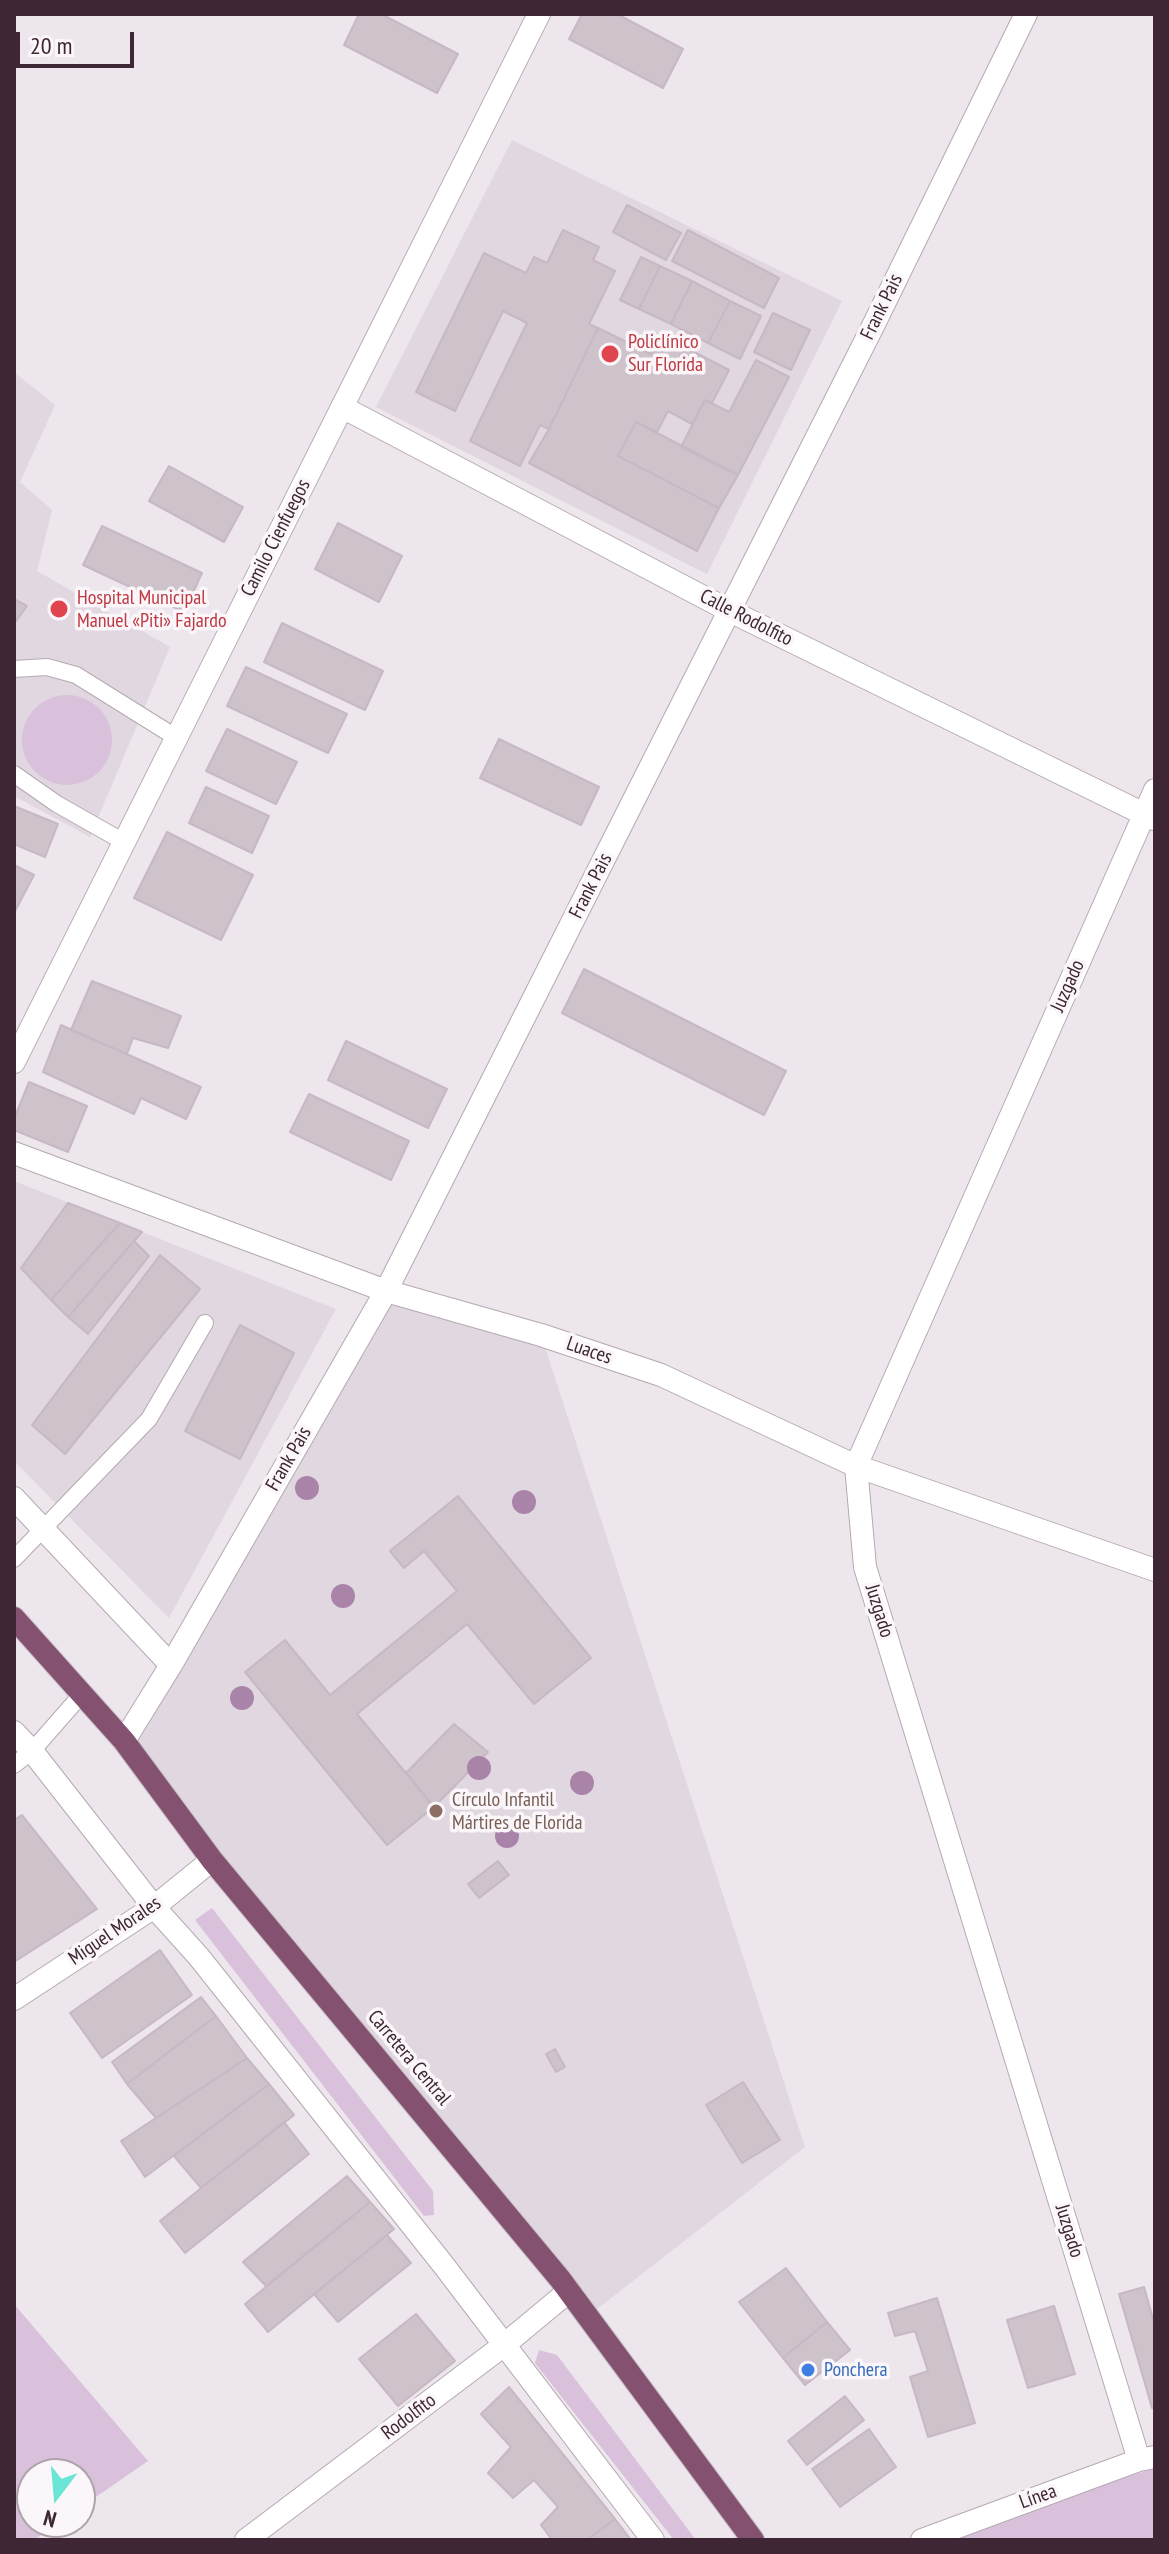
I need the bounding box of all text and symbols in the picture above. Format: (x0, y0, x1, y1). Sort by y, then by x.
scale bar (20, 16, 138, 66)
text: 20 m (30, 30, 72, 61)
street label: Frank Pais (856, 270, 908, 344)
place label: Policlínico Sur Florida (628, 330, 703, 377)
marker: Policlínico Sur Florida (599, 343, 621, 365)
street label: Camilo Cienfuegos (236, 475, 316, 601)
street label: Calle Rodolfito (696, 584, 796, 652)
place label: Hospital Municipal Manuel «Piti» Fajardo (77, 586, 227, 633)
marker: Hospital Municipal Manuel «Piti» Fajardo (48, 598, 70, 620)
street label: Frank Pais (564, 849, 618, 923)
street label: Juzgado (1046, 956, 1090, 1016)
street label: Luaces (563, 1332, 615, 1370)
street label: Frank Pais (261, 1423, 317, 1495)
street label: Juzgado (860, 1581, 898, 1641)
place label: Círculo Infantil Mártires de Florida (452, 1788, 582, 1835)
marker: Círculo Infantil Mártires de Florida (427, 1802, 445, 1820)
street label: Miguel Morales (64, 1891, 166, 1971)
street label: Carretera Central (362, 2006, 456, 2110)
street label: Juzgado (1050, 2201, 1088, 2261)
place label: Ponchera (824, 2358, 888, 2382)
marker: Ponchera (799, 2361, 817, 2379)
street label: Rodolfito (377, 2389, 441, 2445)
north arrow (16, 2458, 96, 2538)
street label: Línea (1016, 2479, 1060, 2515)
text: N (40, 2504, 60, 2534)

